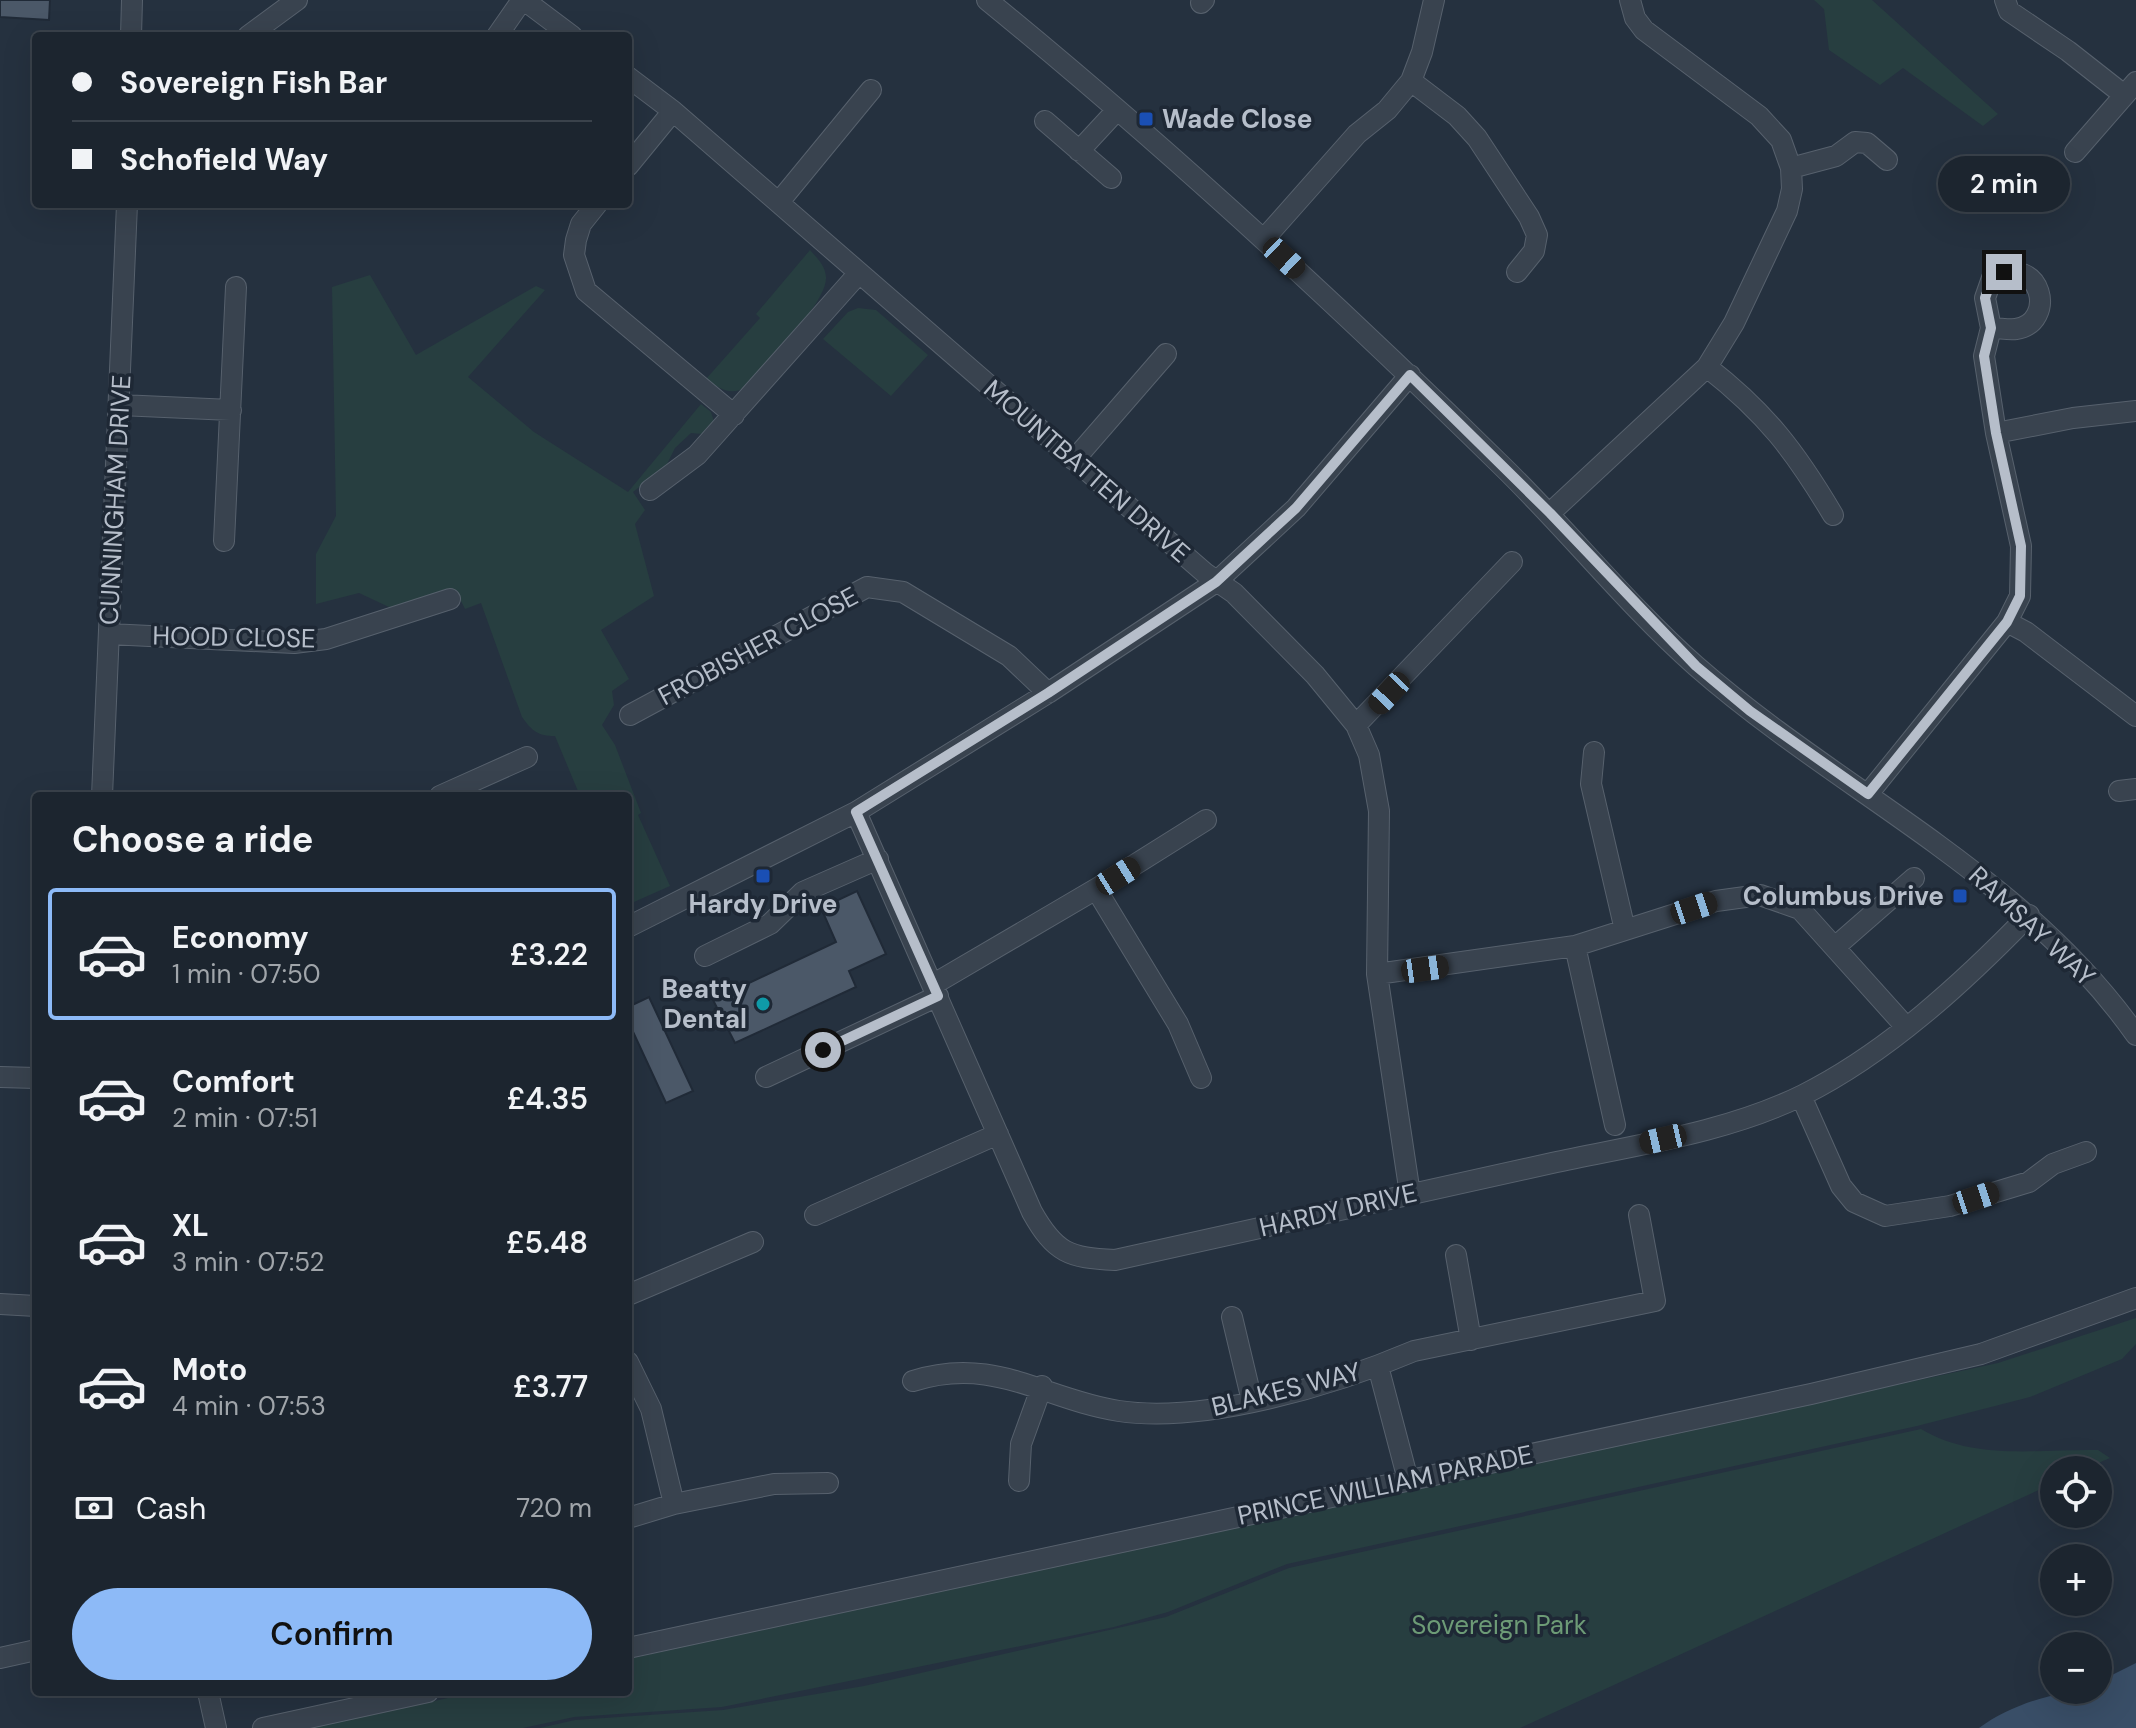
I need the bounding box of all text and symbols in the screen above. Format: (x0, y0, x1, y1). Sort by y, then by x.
text: Sovereign Fish Bar (120, 63, 387, 102)
place label: Wade Close (1162, 102, 1312, 136)
marker: Wade Close (1137, 110, 1155, 128)
text: Schofield Way (120, 140, 328, 179)
callout: 2 min (1938, 156, 2070, 212)
text: 2 min (1970, 167, 2038, 201)
car (1258, 233, 1310, 283)
route end (1986, 254, 2022, 290)
street label: MOUNTBATTEN DRIVE (977, 372, 1197, 570)
street label: CUNNINGHAM DRIVE (91, 374, 139, 626)
street label: FROBISHER CLOSE (652, 579, 864, 713)
street label: HOOD CLOSE (152, 619, 316, 655)
car (1364, 667, 1414, 719)
text: Choose a ride (72, 816, 313, 863)
car (1091, 853, 1145, 899)
street label: RAMSAY WAY (1962, 859, 2102, 993)
marker: Hardy Drive (754, 867, 772, 885)
place label: Columbus Drive (1743, 879, 1944, 913)
place label: Hardy Drive (689, 887, 837, 921)
marker: Columbus Drive (1951, 887, 1969, 905)
car (1667, 889, 1721, 927)
icon: car (76, 918, 148, 990)
text: Economy (172, 918, 309, 957)
text: £3.22 (510, 935, 588, 974)
car (1400, 954, 1450, 984)
text: 1 min · 07:50 (172, 957, 321, 991)
place label: Beatty Dental (661, 972, 747, 1036)
marker: Beatty Dental (754, 995, 772, 1013)
route start (805, 1032, 841, 1068)
icon: car (76, 1062, 148, 1134)
text: Comfort (172, 1062, 295, 1101)
text: £4.35 (507, 1079, 588, 1118)
text: 2 min · 07:51 (172, 1101, 318, 1135)
car (1637, 1122, 1689, 1156)
street label: HARDY DRIVE (1256, 1175, 1420, 1245)
car (1949, 1179, 2003, 1217)
icon: car (76, 1206, 148, 1278)
text: XL (172, 1206, 209, 1245)
text: £5.48 (506, 1223, 588, 1262)
text: 3 min · 07:52 (172, 1245, 325, 1279)
icon: car (76, 1350, 148, 1422)
text: Moto (172, 1350, 247, 1389)
street label: BLAKES WAY (1208, 1354, 1364, 1424)
text: £3.77 (513, 1367, 588, 1406)
text: 4 min · 07:53 (172, 1389, 326, 1423)
street label: PRINCE WILLIAM PARADE (1234, 1437, 1536, 1533)
map controls (2040, 1456, 2112, 1704)
button: locate (2040, 1456, 2112, 1528)
icon: cash (72, 1486, 116, 1530)
text: Cash (136, 1489, 206, 1528)
text: 720 m (516, 1491, 592, 1525)
button: + (2040, 1544, 2112, 1616)
button: Confirm (72, 1588, 592, 1680)
park label: Sovereign Park (1411, 1608, 1587, 1642)
button: − (2040, 1632, 2112, 1704)

